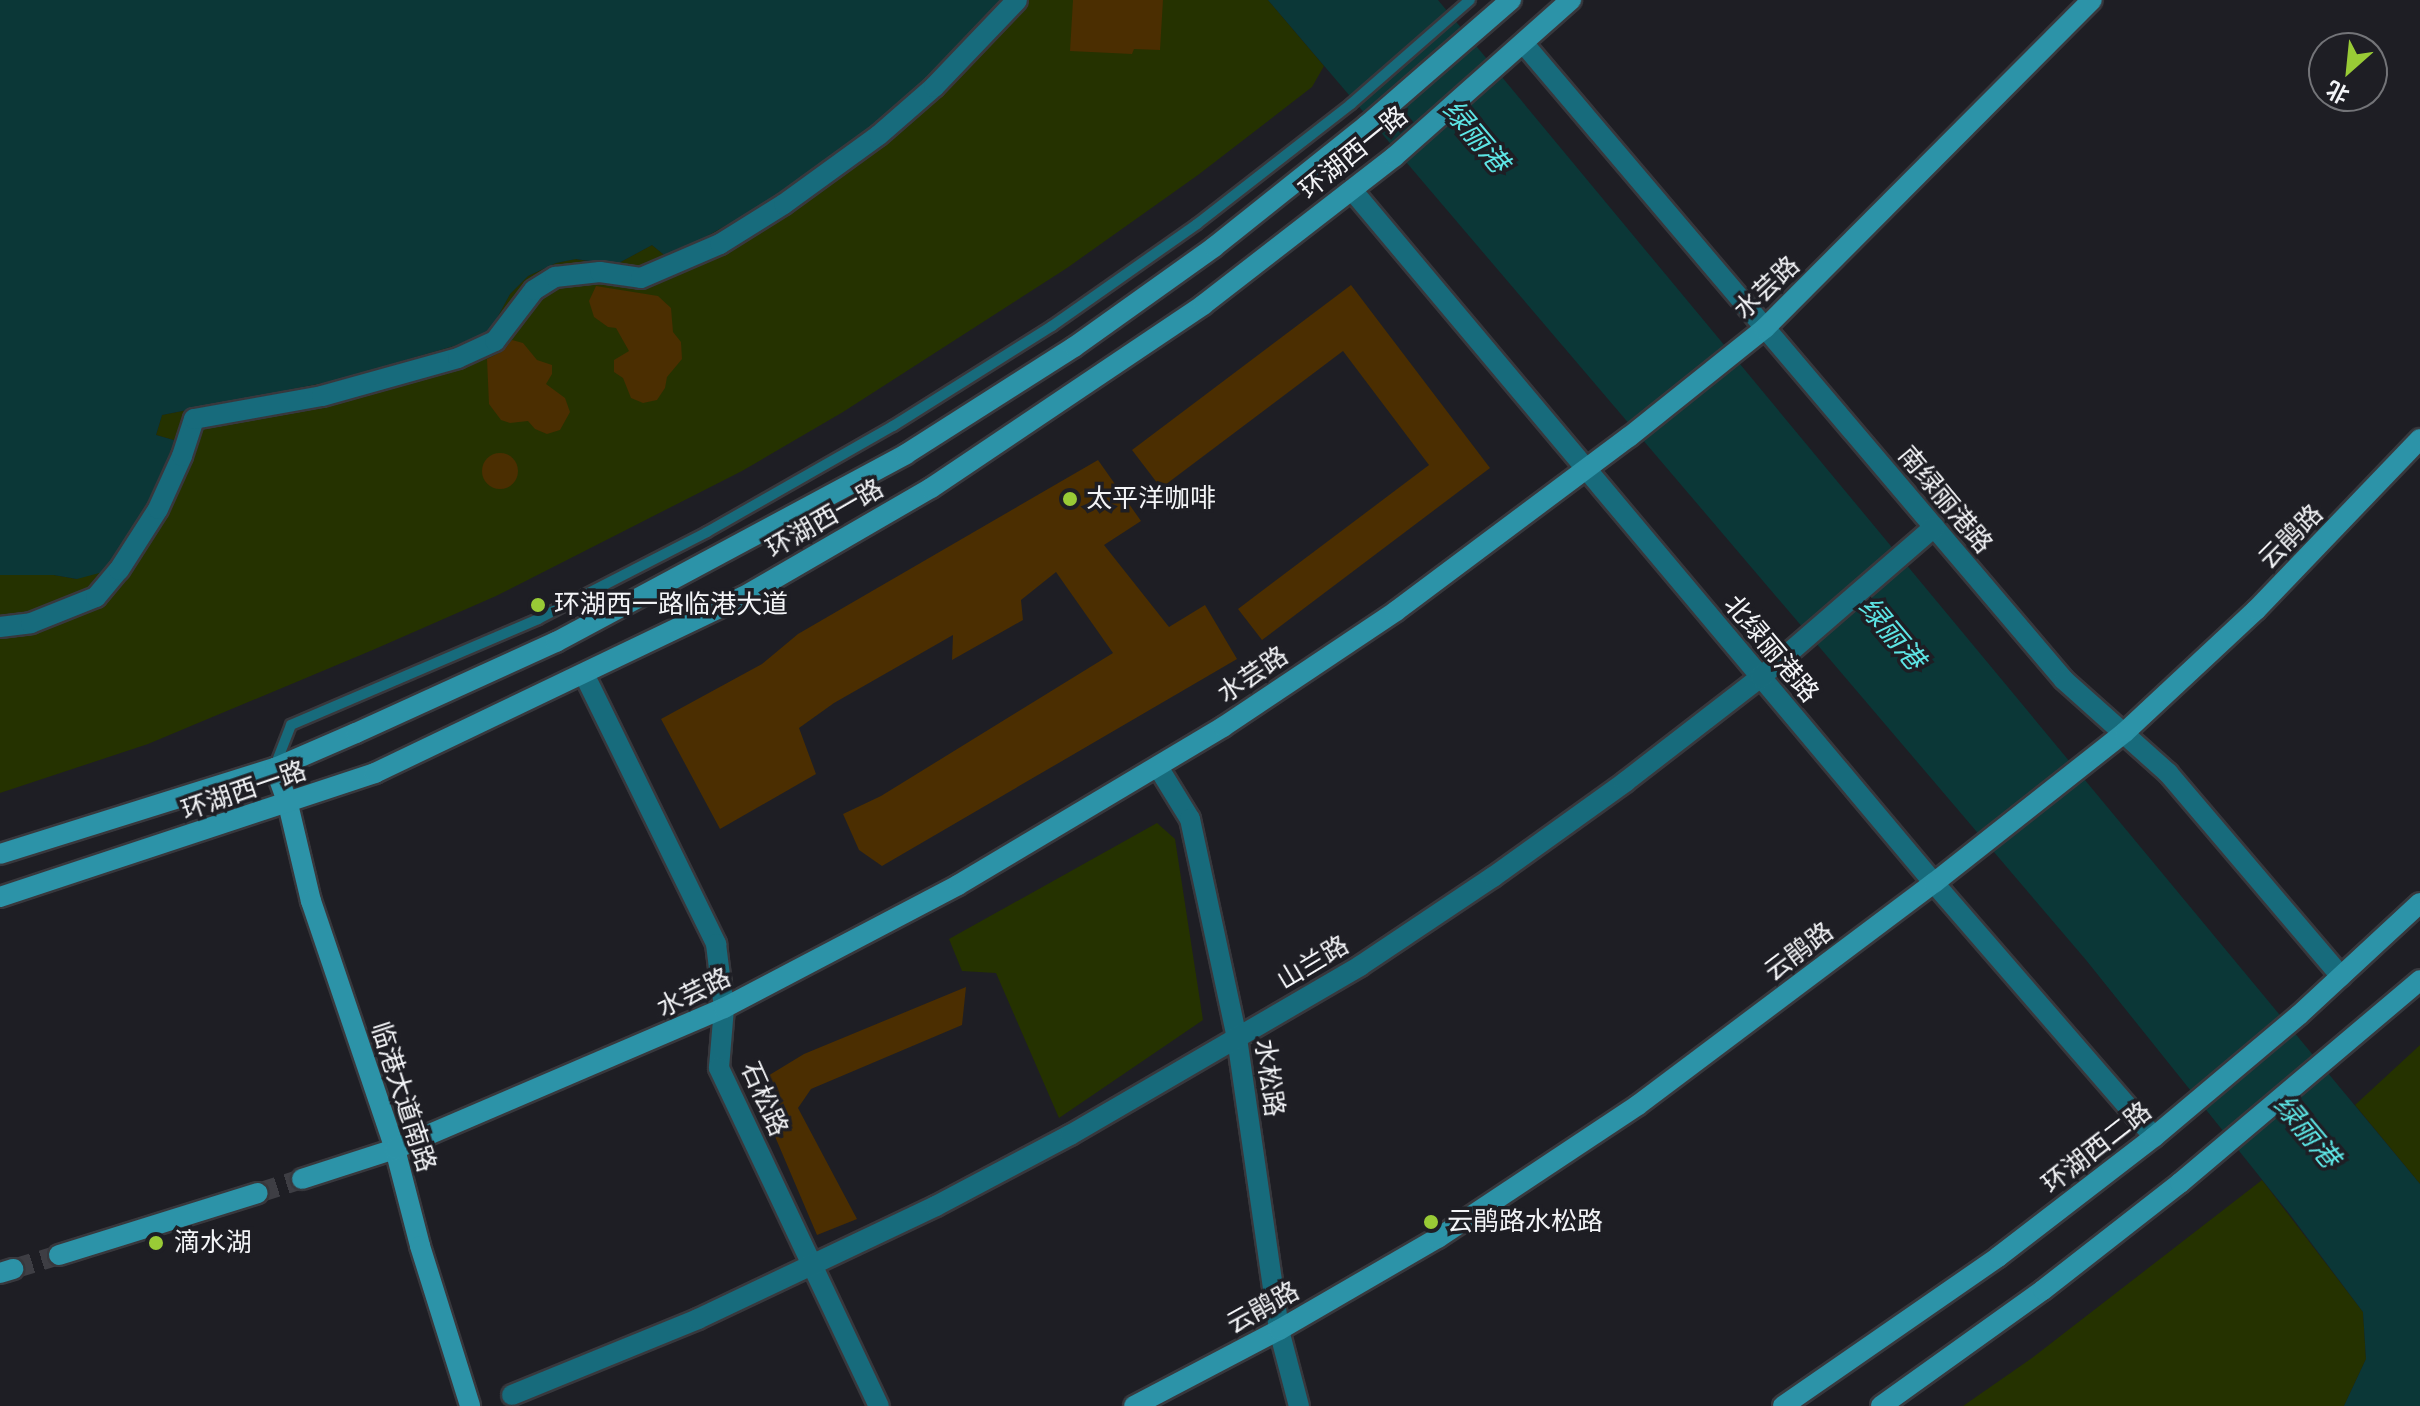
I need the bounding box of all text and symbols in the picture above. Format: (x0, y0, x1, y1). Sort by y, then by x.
north arrow (2308, 32, 2388, 112)
text: 北 (2322, 75, 2354, 109)
water label: 绿丽港 (1436, 93, 1516, 179)
street label: 环湖西一路 (1294, 100, 1414, 206)
street label: 水芸路 (1728, 250, 1806, 326)
street label: 南绿丽港路 (1891, 440, 1999, 560)
street label: 环湖西一路 (761, 473, 889, 565)
place label: 太平洋咖啡 (1086, 483, 1216, 515)
marker: 太平洋咖啡 (1061, 490, 1079, 508)
street label: 云鹃路 (2252, 498, 2330, 576)
place label: 环湖西一路临港大道 (554, 589, 788, 621)
street label: 北绿丽港路 (1717, 589, 1825, 709)
water label: 绿丽港 (1852, 590, 1932, 676)
marker: 环湖西一路临港大道 (529, 596, 547, 614)
street label: 水芸路 (1212, 640, 1294, 710)
street label: 环湖西一路 (177, 755, 311, 827)
street label: 云鹃路 (1758, 916, 1840, 988)
street label: 山兰路 (1272, 930, 1354, 996)
street label: 水芸路 (652, 962, 736, 1024)
street label: 临港大道南路 (364, 1018, 442, 1176)
street label: 水松路 (1248, 1037, 1290, 1119)
street label: 石松路 (734, 1057, 794, 1141)
water label: 绿丽港 (2267, 1088, 2347, 1174)
street label: 环湖西二路 (2036, 1096, 2158, 1200)
place label: 云鹃路水松路 (1447, 1206, 1603, 1238)
marker: 云鹃路水松路 (1422, 1213, 1440, 1231)
place label: 滴水湖 (174, 1227, 252, 1259)
marker: 滴水湖 (145, 1232, 167, 1254)
street label: 云鹃路 (1221, 1275, 1305, 1341)

